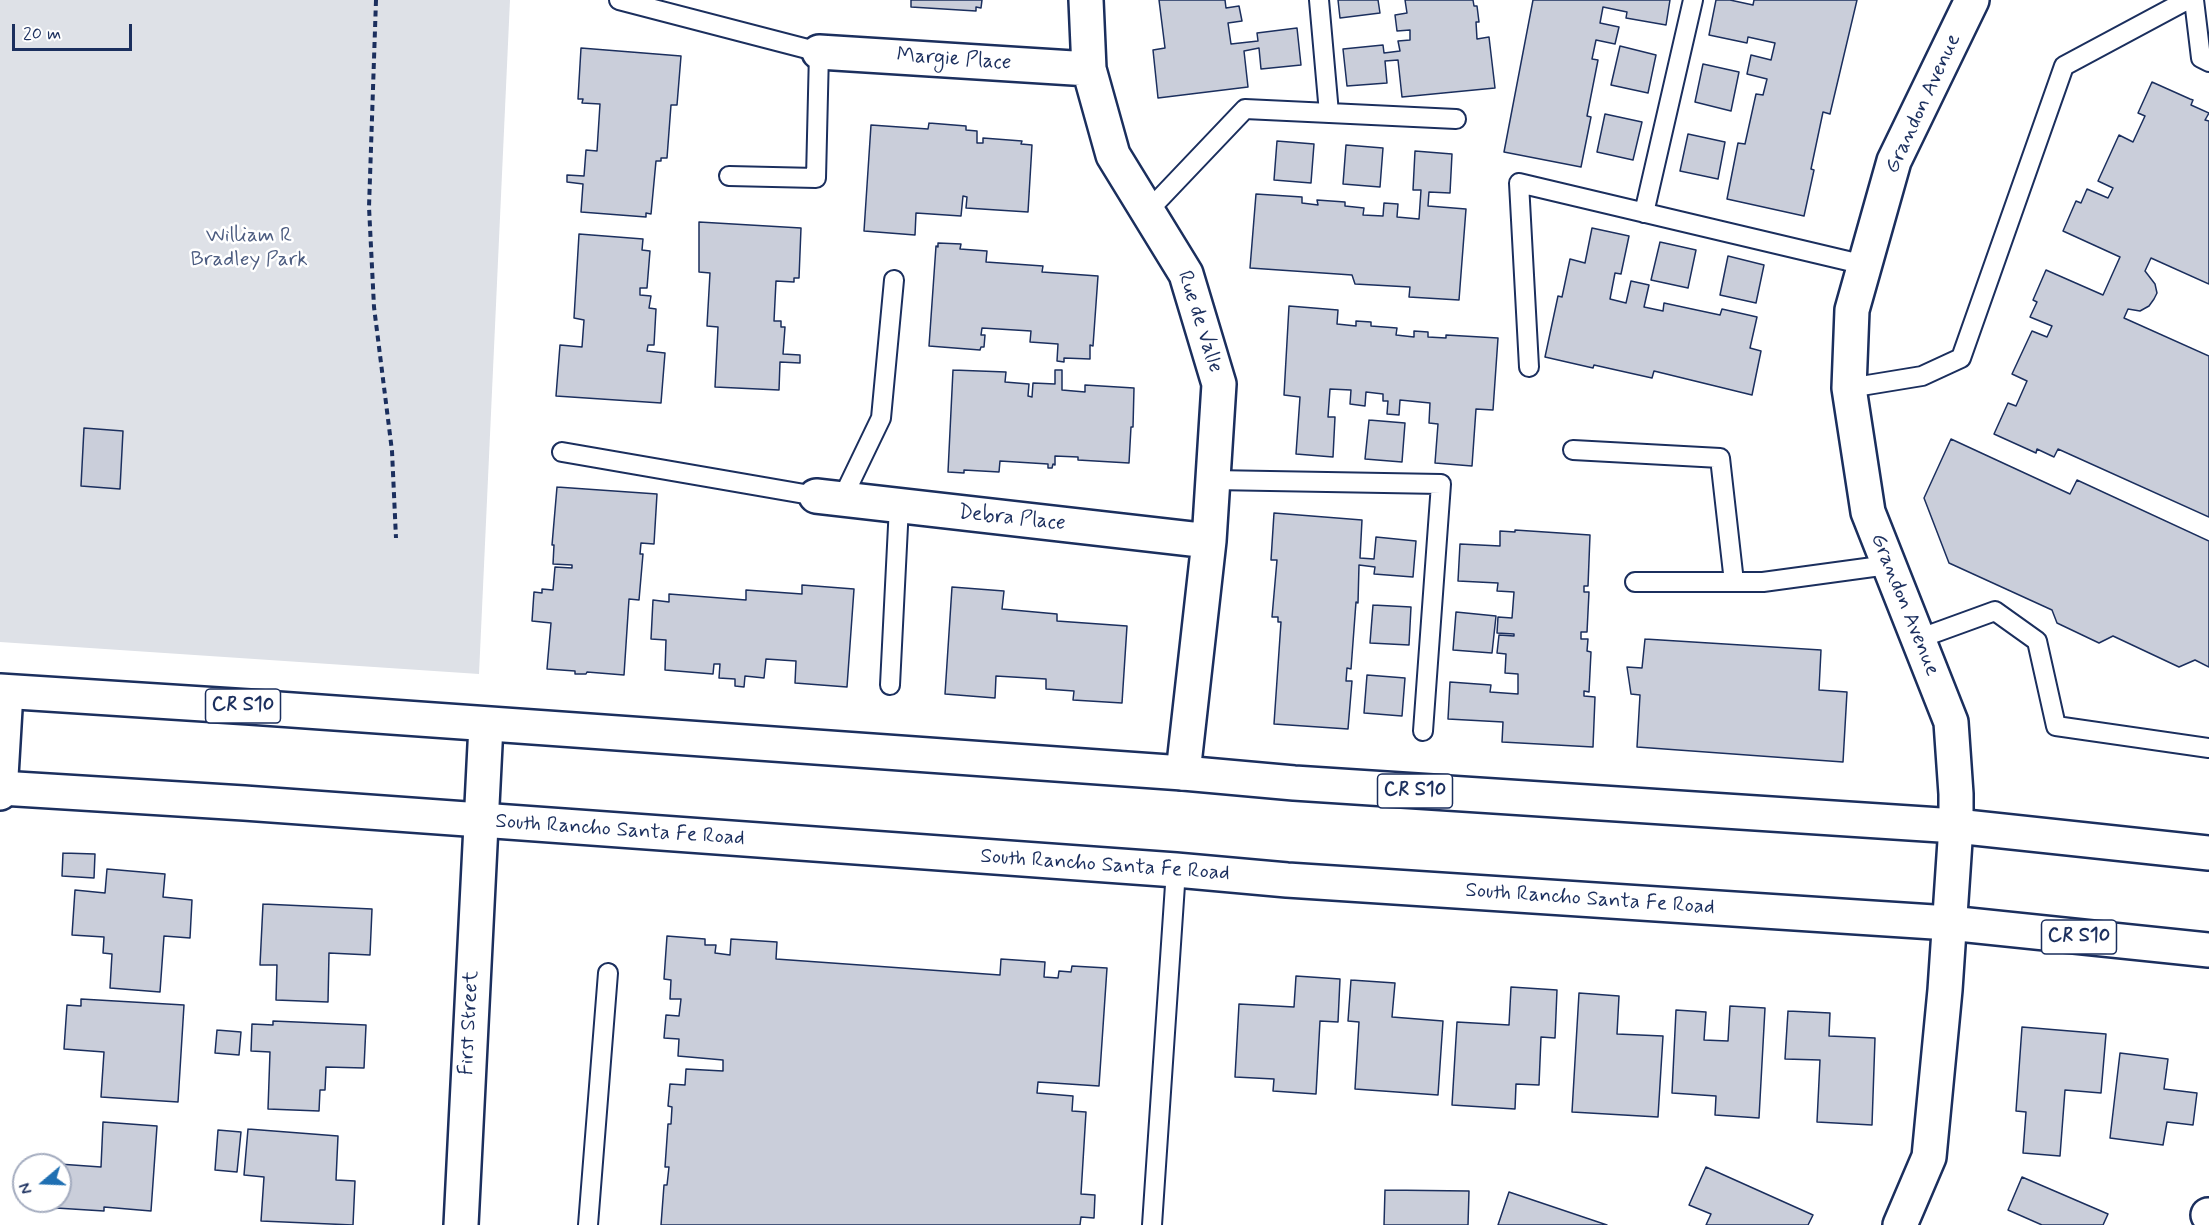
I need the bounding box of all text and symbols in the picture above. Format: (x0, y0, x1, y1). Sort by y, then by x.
scale bar (15, 12, 135, 50)
text: 20 m (23, 22, 61, 46)
street label: Grandon Avenue (1881, 30, 1967, 178)
street label: Margie Place (896, 43, 1012, 77)
park label: William R Bradley Park (190, 224, 308, 274)
street label: Rue de Valle (1171, 268, 1227, 376)
street label: Debra Place (957, 501, 1067, 537)
street label: Grandon Avenue (1864, 530, 1944, 680)
road number: CR S10 (206, 689, 280, 723)
road number: CR S10 (1378, 774, 1452, 808)
street label: South Rancho Santa Fe Road (495, 810, 745, 852)
street label: South Rancho Santa Fe Road (980, 845, 1230, 887)
street label: South Rancho Santa Fe Road (1465, 879, 1715, 921)
road number: CR S10 (2042, 920, 2116, 954)
street label: First Street (455, 970, 485, 1076)
north arrow (12, 1153, 72, 1213)
text: N (15, 1180, 38, 1197)

